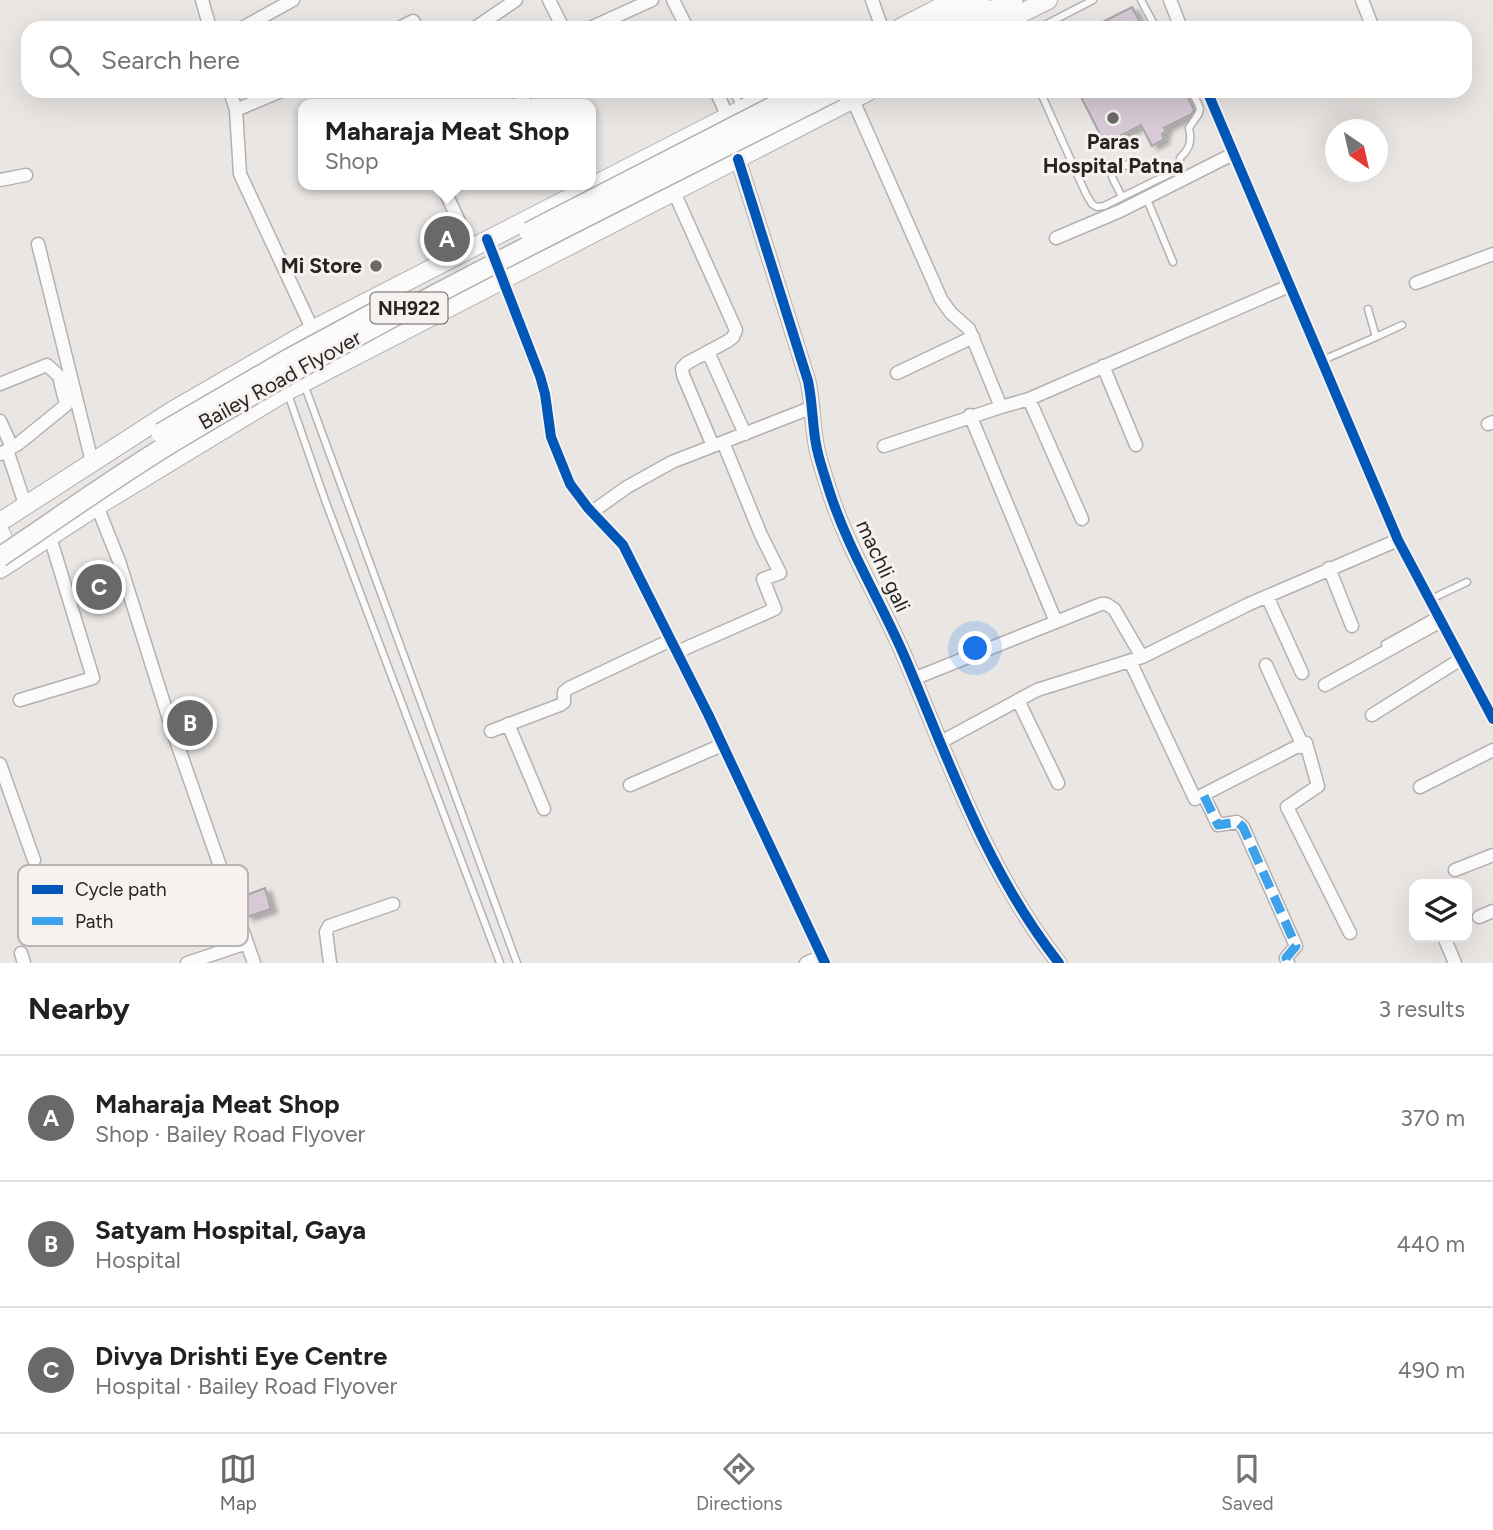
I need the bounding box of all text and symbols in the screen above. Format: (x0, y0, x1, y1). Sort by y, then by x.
search box (21, 21, 1472, 98)
icon: search (45, 41, 83, 79)
text: Search here (101, 44, 240, 76)
popup (298, 99, 596, 190)
marker: Paras Hospital Patna (1105, 110, 1121, 126)
text: Maharaja Meat Shop (325, 115, 569, 147)
north arrow (1325, 119, 1388, 182)
place label: Paras Hospital Patna (1043, 129, 1183, 178)
text: Shop (325, 147, 379, 175)
pin: A (424, 213, 470, 265)
place label: Mi Store (281, 253, 362, 278)
marker: Mi Store (368, 258, 384, 274)
road number: NH922 (370, 292, 448, 324)
street label: Bailey Road Flyover (194, 325, 365, 435)
street label: machli gali (851, 516, 916, 616)
pin: C (76, 561, 122, 613)
your location (958, 631, 992, 665)
pin: B (167, 697, 213, 749)
legend (18, 865, 248, 946)
text: Cycle path (75, 878, 167, 901)
map controls (1409, 879, 1472, 942)
button: layers (1409, 879, 1472, 942)
text: Path (75, 910, 113, 933)
text: Nearby (28, 990, 130, 1027)
text: 3 results (1378, 995, 1465, 1023)
text: Maharaja Meat Shop (95, 1088, 340, 1120)
text: A (43, 1104, 59, 1132)
text: 370 m (1400, 1104, 1465, 1132)
text: Shop · Bailey Road Flyover (95, 1120, 365, 1148)
text: Satyam Hospital, Gaya (95, 1214, 366, 1246)
text: B (44, 1230, 58, 1258)
text: 440 m (1396, 1230, 1465, 1258)
text: Hospital (95, 1246, 181, 1274)
text: Divya Drishti Eye Centre (95, 1340, 388, 1372)
text: C (43, 1356, 59, 1384)
text: 490 m (1398, 1356, 1465, 1384)
text: Hospital · Bailey Road Flyover (95, 1372, 397, 1400)
tab: Map (219, 1450, 257, 1515)
tab: Directions (696, 1450, 783, 1515)
tab: Saved (1221, 1450, 1274, 1515)

